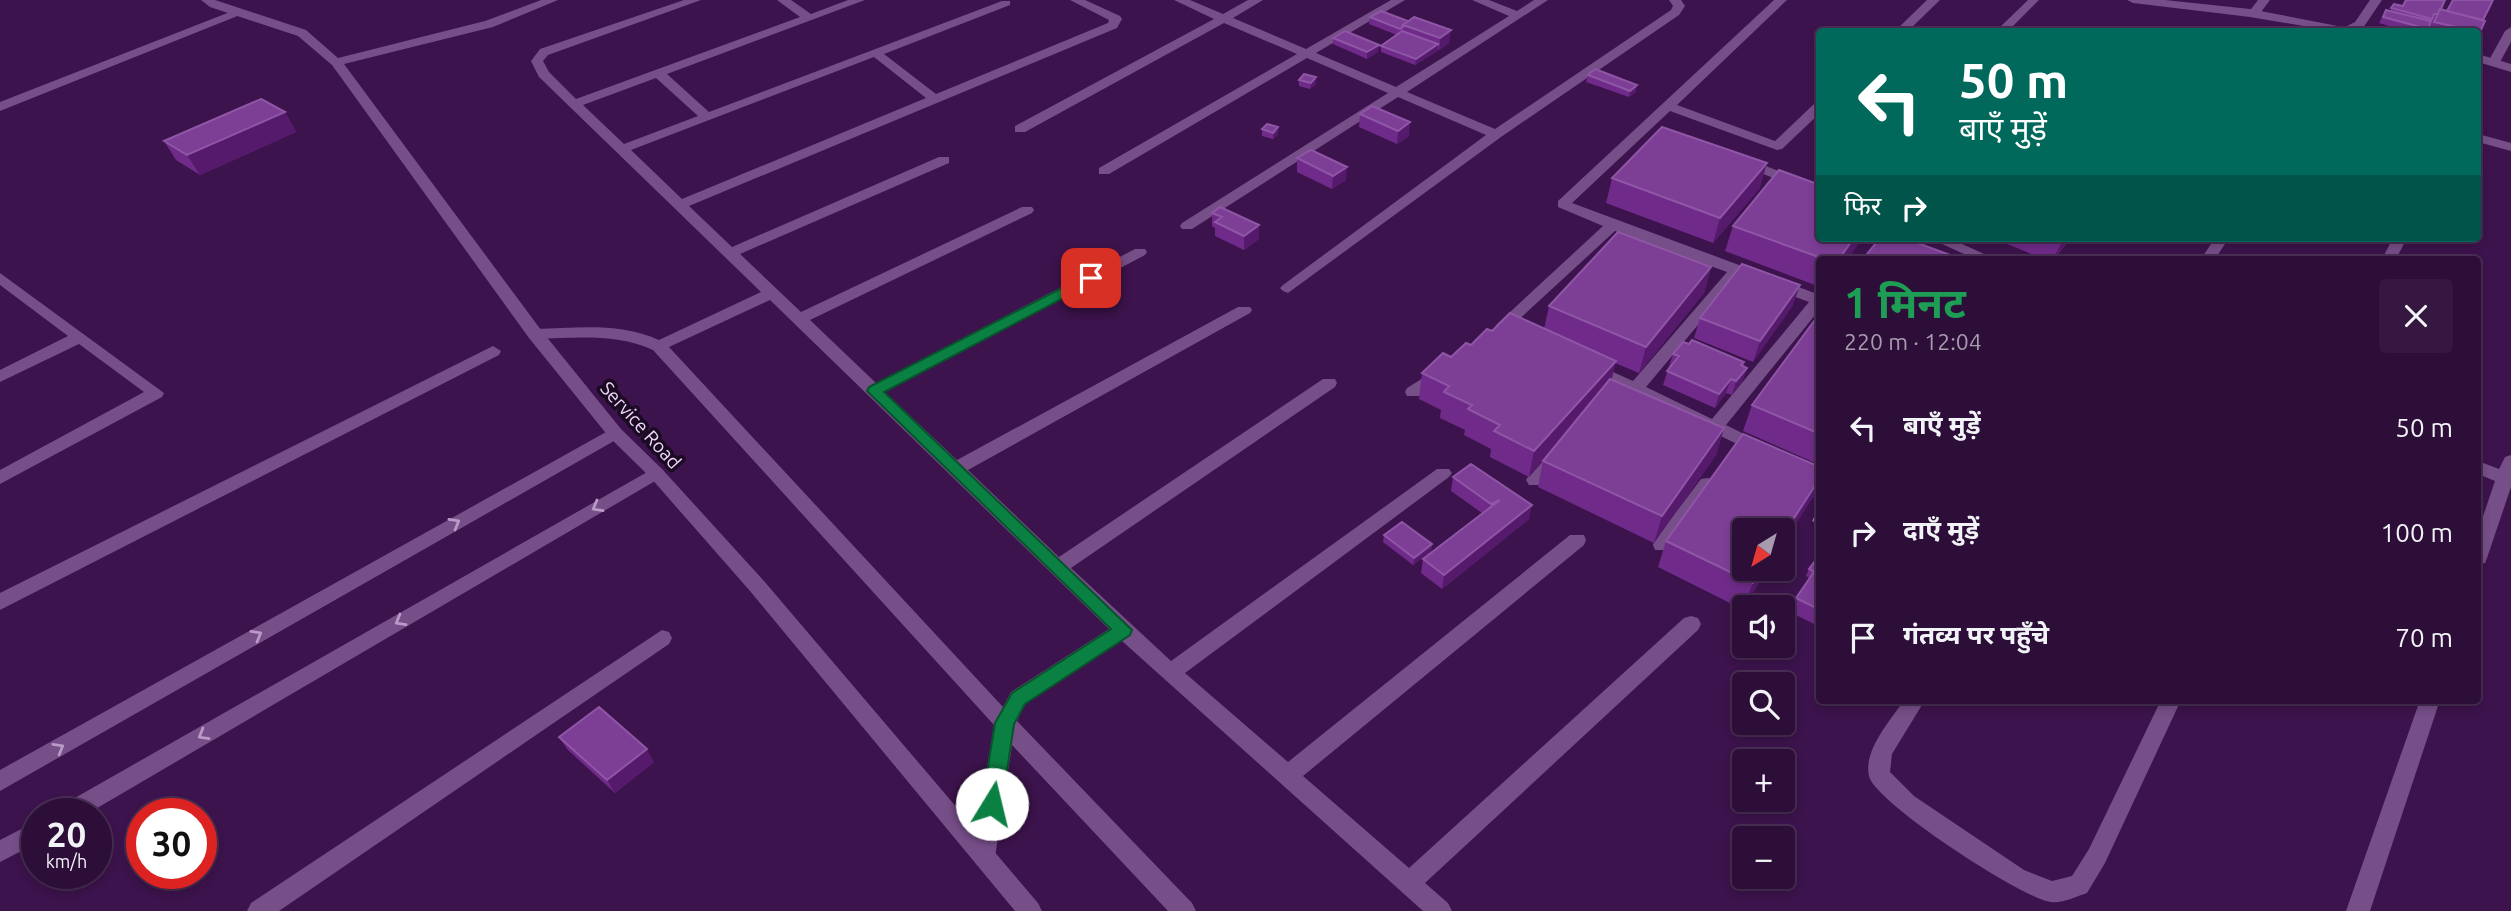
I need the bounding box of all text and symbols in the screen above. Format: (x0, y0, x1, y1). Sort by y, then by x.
text: 50 m (1959, 52, 2068, 107)
icon: left (1844, 56, 1935, 147)
text: बाएँ मुड़ें (1959, 110, 2047, 146)
icon: right (1895, 189, 1933, 227)
text: फिर (1844, 191, 1881, 220)
pin (1061, 248, 1121, 308)
icon: arrive (1072, 259, 1110, 297)
text: 1 मिनट (1844, 279, 1966, 326)
button: close (2379, 279, 2453, 353)
text: 220 m · 12:04 (1844, 329, 1982, 354)
street label: Service Road (596, 377, 686, 473)
icon: left (1844, 409, 1882, 447)
text: बाएँ मुड़ें (1903, 410, 1980, 439)
text: 50 m (2395, 413, 2453, 442)
one-way arrow (592, 499, 605, 512)
icon: right (1844, 514, 1882, 552)
text: दाएँ मुड़ें (1903, 515, 1979, 544)
one-way arrow (448, 518, 461, 531)
north arrow (1732, 518, 1796, 581)
map controls (1732, 518, 1795, 889)
text: 100 m (2381, 518, 2453, 547)
button: sound (1732, 595, 1795, 658)
one-way arrow (395, 613, 408, 626)
icon: arrive (1844, 619, 1882, 657)
text: गंतव्य पर पहुँचे (1903, 620, 2049, 649)
text: 70 m (2395, 623, 2453, 652)
one-way arrow (250, 631, 263, 644)
button: search (1732, 672, 1795, 735)
one-way arrow (198, 727, 211, 740)
one-way arrow (52, 743, 65, 756)
button: + (1732, 749, 1795, 812)
position arrow (955, 767, 1029, 841)
speed limit sign: 30 (126, 798, 217, 889)
text: 20 (47, 814, 86, 854)
button: − (1732, 826, 1795, 889)
text: km/h (46, 851, 87, 871)

